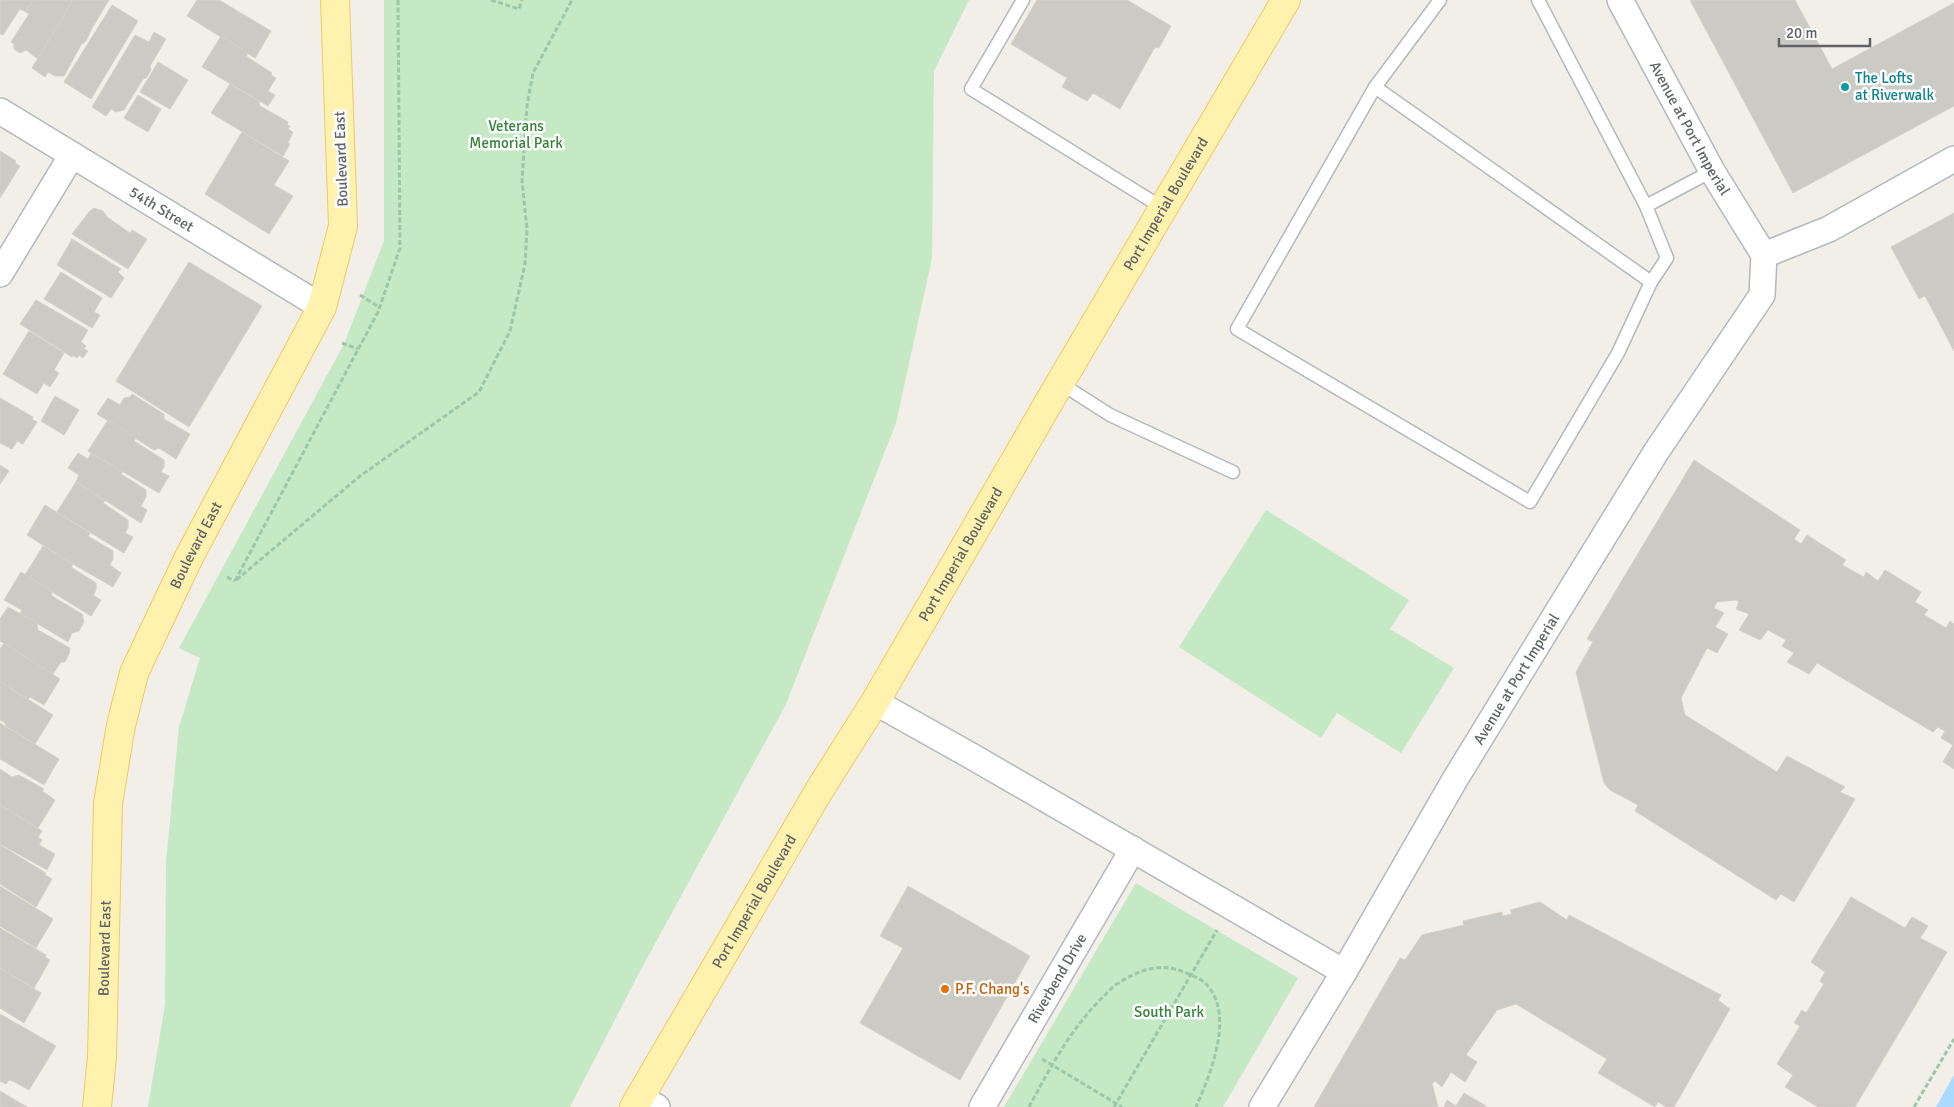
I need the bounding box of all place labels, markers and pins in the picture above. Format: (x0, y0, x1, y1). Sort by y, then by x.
place label: The Lofts at Riverwalk (1855, 69, 1935, 104)
marker: The Lofts at Riverwalk (1839, 81, 1851, 93)
place label: P.F. Chang's (955, 980, 1030, 998)
marker: P.F. Chang's (939, 983, 951, 995)

